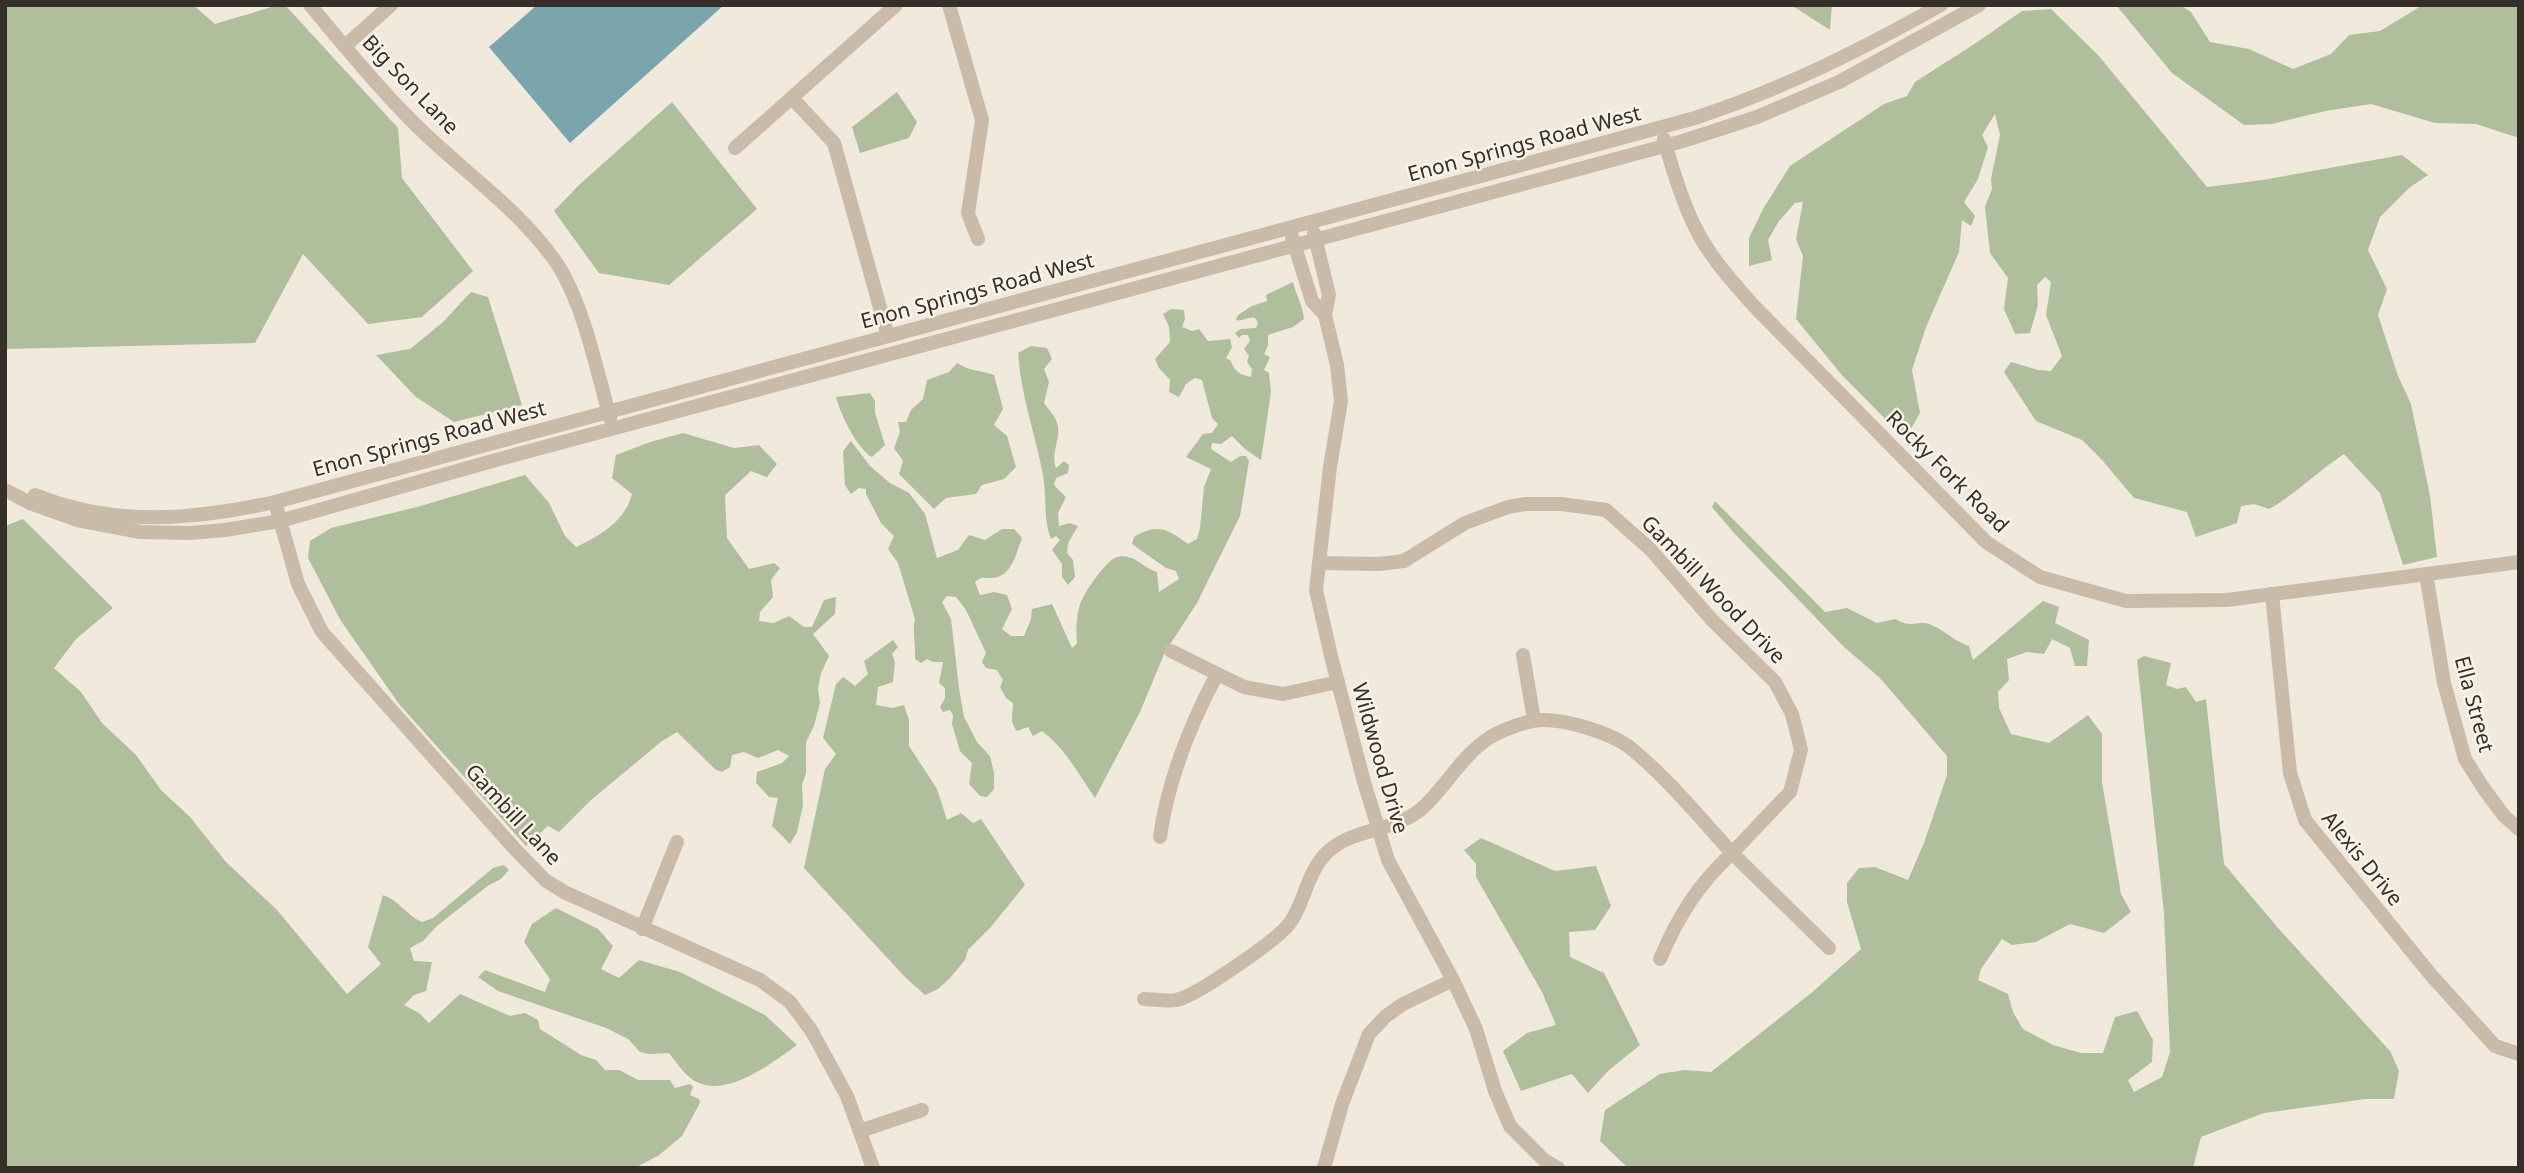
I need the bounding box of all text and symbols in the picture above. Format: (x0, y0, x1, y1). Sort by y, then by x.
street label: Big Son Lane (357, 28, 465, 140)
street label: Enon Springs Road West (1404, 98, 1644, 188)
street label: Enon Springs Road West (857, 245, 1097, 335)
street label: Enon Springs Road West (309, 393, 549, 483)
street label: Rocky Fork Road (1881, 404, 2015, 538)
street label: Gambill Wood Drive (1636, 509, 1792, 669)
street label: Ella Street (2449, 653, 2501, 756)
street label: Wildwood Drive (1346, 679, 1416, 837)
street label: Gambill Lane (460, 757, 568, 871)
street label: Alexis Drive (2316, 805, 2410, 911)

